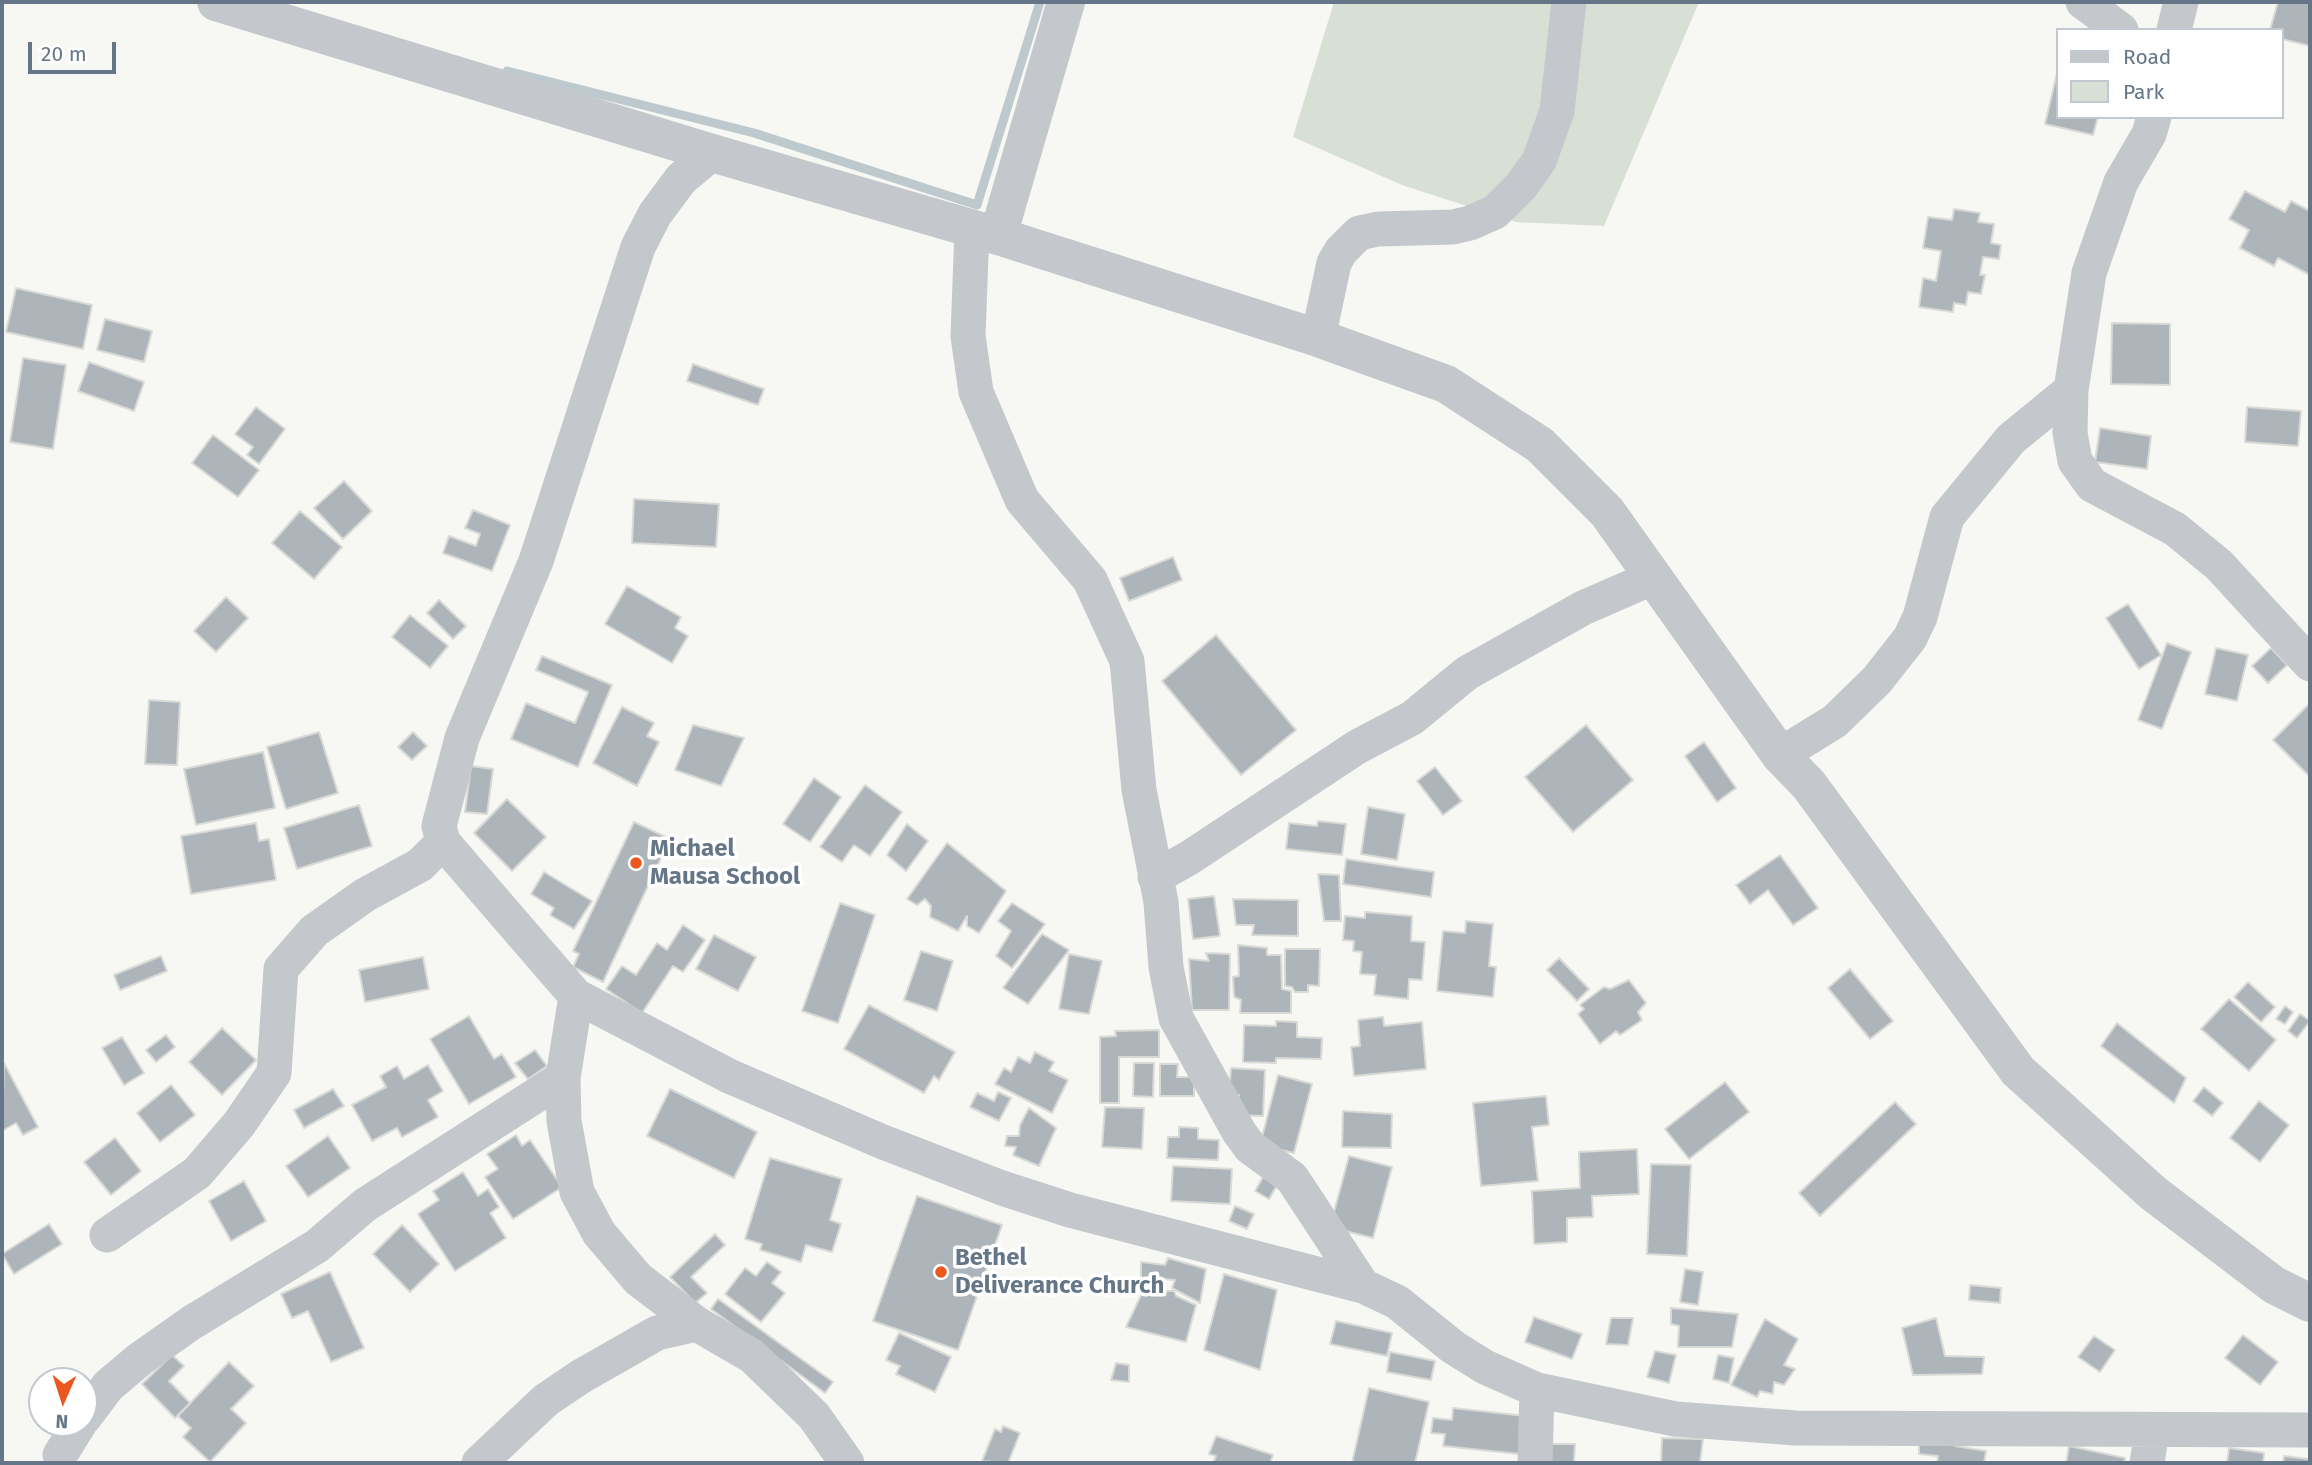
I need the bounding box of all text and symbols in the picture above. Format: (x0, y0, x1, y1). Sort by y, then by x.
scale bar (32, 28, 119, 72)
legend (2056, 28, 2284, 119)
text: 20 m (41, 41, 87, 67)
text: Road (2123, 44, 2171, 70)
text: Park (2123, 79, 2164, 105)
place label: Michael Mausa School (650, 835, 800, 891)
marker: Michael Mausa School (628, 855, 644, 871)
place label: Bethel Deliverance Church (955, 1244, 1164, 1300)
marker: Bethel Deliverance Church (933, 1264, 949, 1280)
north arrow (28, 1367, 98, 1437)
text: N (55, 1410, 69, 1433)

